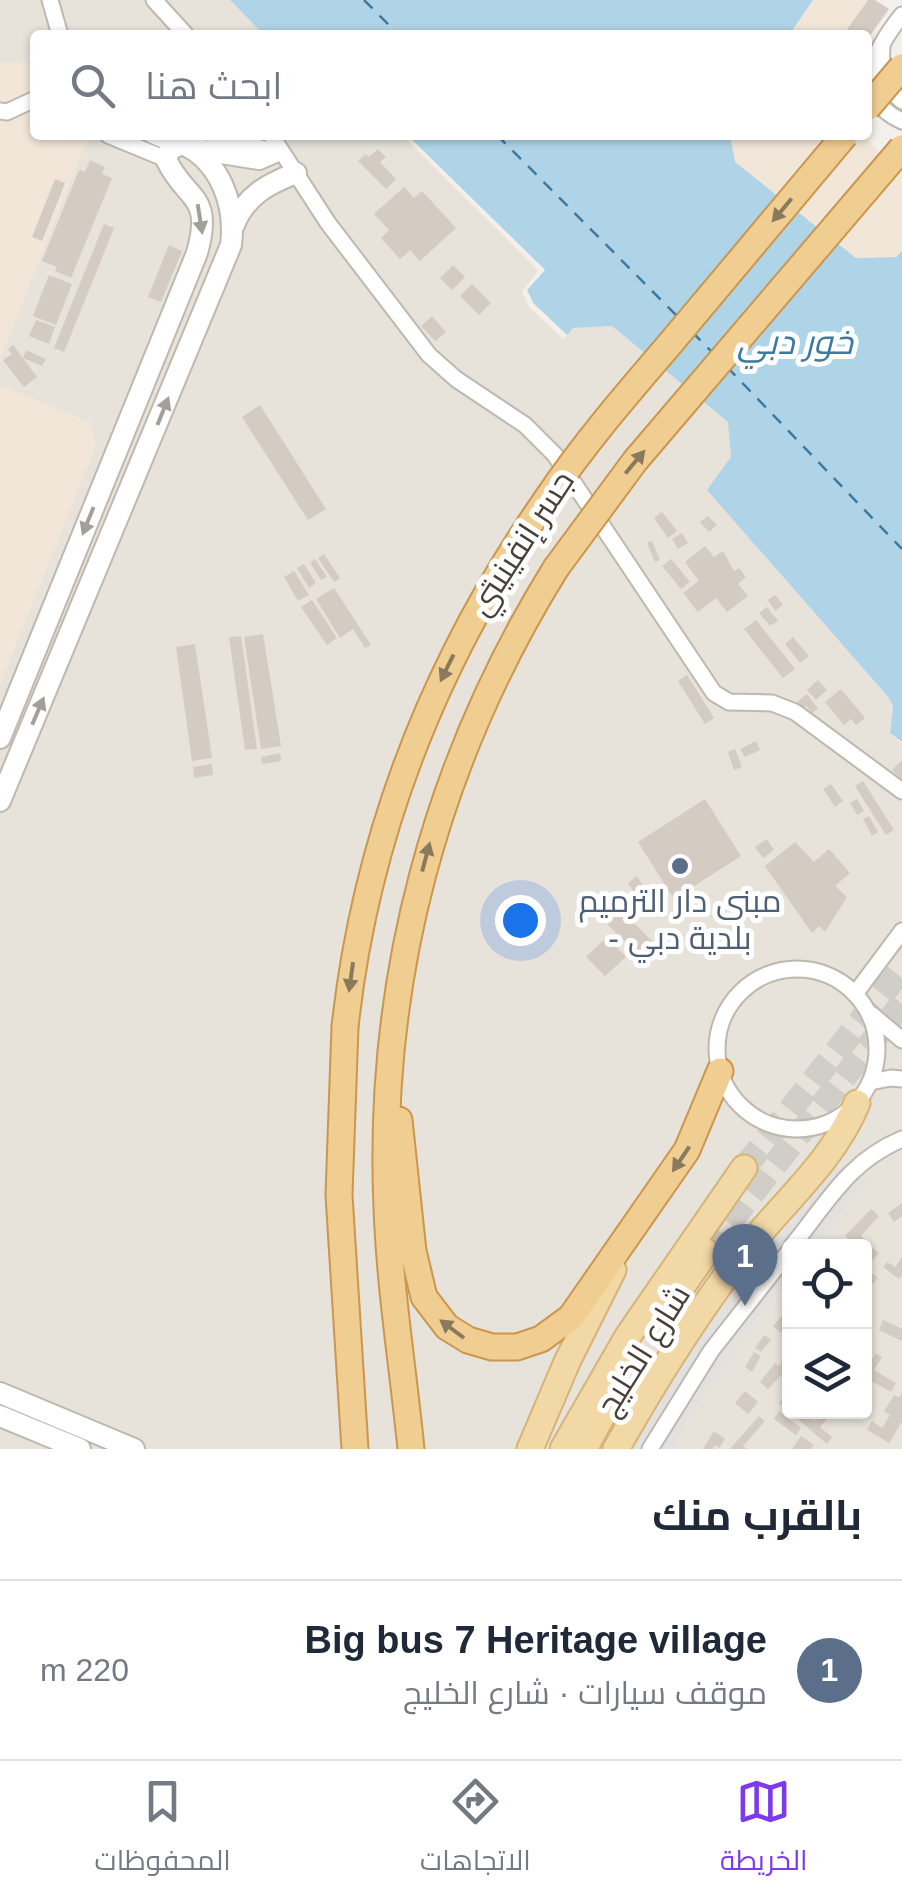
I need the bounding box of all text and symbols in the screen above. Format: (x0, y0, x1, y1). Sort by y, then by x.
search box (30, 30, 872, 140)
icon: search (65, 58, 120, 113)
text: ابحث هنا (145, 65, 283, 107)
one-way arrow (772, 197, 793, 222)
one-way arrow (192, 204, 208, 235)
water label: خور دبي (737, 322, 854, 370)
one-way arrow (155, 396, 171, 426)
one-way arrow (624, 449, 645, 474)
street label: جسر إنفينيتي (461, 464, 587, 626)
one-way arrow (80, 506, 96, 536)
one-way arrow (439, 654, 456, 683)
one-way arrow (30, 696, 46, 726)
one-way arrow (419, 841, 434, 872)
marker: مبنى دار الترميم - بلدية دبي (669, 855, 691, 877)
place label: مبنى دار الترميم - بلدية دبي (578, 883, 782, 963)
your location (495, 895, 546, 946)
one-way arrow (343, 962, 359, 994)
one-way arrow (672, 1145, 690, 1172)
pin: 1 (712, 1224, 778, 1306)
map controls (782, 1239, 872, 1419)
button: locate (782, 1239, 872, 1329)
street label: شارع الخليج (589, 1278, 701, 1424)
one-way arrow (439, 1319, 465, 1339)
button: layers (782, 1329, 872, 1419)
text: بالقرب منك (652, 1492, 862, 1539)
text: Big bus 7 Heritage village (305, 1619, 767, 1661)
text: 220 m (40, 1652, 129, 1688)
text: 1 (821, 1652, 838, 1688)
text: موقف سيارات · شارع الخليج (403, 1675, 767, 1711)
tab: المحفوظات (95, 1774, 231, 1886)
tab: الاتجاهات (420, 1774, 531, 1886)
tab: الخريطة (720, 1774, 807, 1886)

